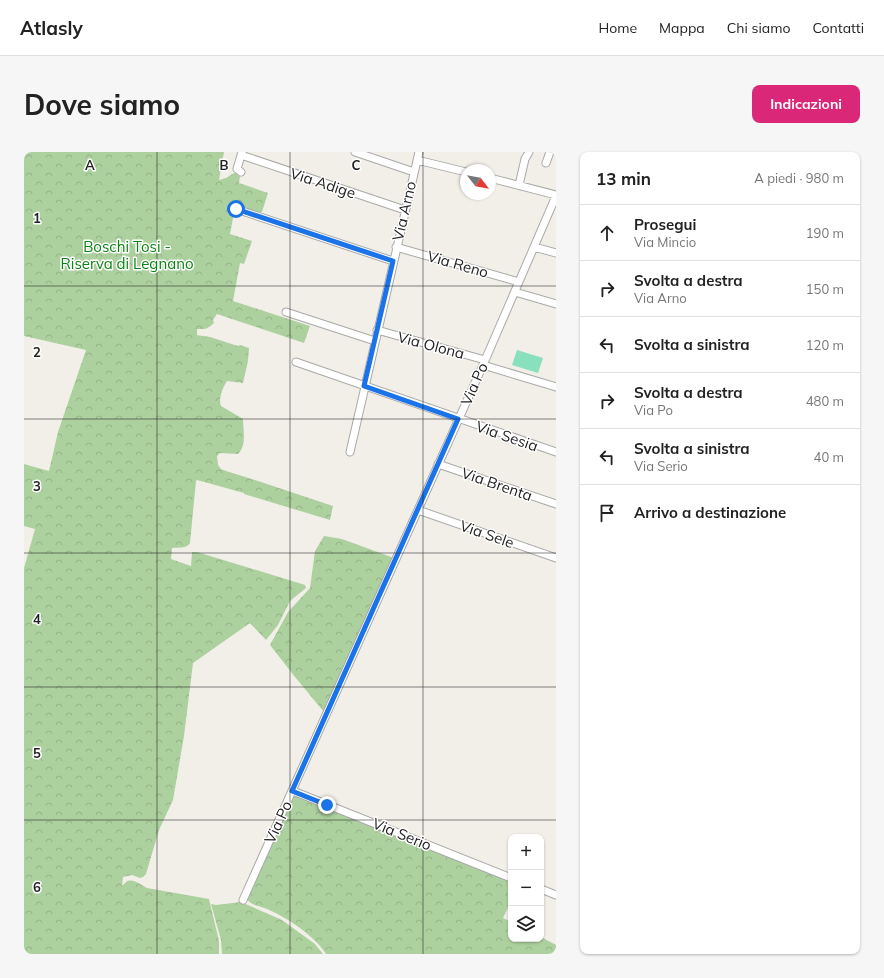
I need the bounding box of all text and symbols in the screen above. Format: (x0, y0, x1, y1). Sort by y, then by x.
text: Atlasly (20, 16, 83, 40)
text: Home (598, 19, 637, 37)
text: Mappa (659, 19, 705, 37)
text: Chi siamo (727, 19, 790, 37)
text: Contatti (812, 19, 864, 37)
button: Indicazioni (752, 85, 860, 123)
text: Dove siamo (24, 87, 180, 122)
text: A (85, 157, 95, 173)
text: B (220, 157, 229, 173)
text: C (352, 157, 361, 173)
street label: Via Adige (288, 164, 358, 202)
north arrow (460, 164, 496, 200)
text: 13 min (596, 168, 651, 189)
text: A piedi · 980 m (754, 170, 844, 186)
street label: Via Arno (388, 179, 420, 243)
route start (227, 200, 245, 218)
text: 1 (33, 210, 41, 226)
text: Prosegui (634, 215, 696, 234)
icon: ahead (596, 222, 618, 244)
text: 190 m (806, 225, 844, 241)
text: Via Mincio (634, 234, 696, 250)
park label: Boschi Tosi - Riserva di Legnano (60, 237, 194, 273)
street label: Via Reno (425, 246, 491, 282)
text: Svolta a destra (634, 271, 743, 290)
icon: right (596, 278, 618, 300)
text: 150 m (806, 281, 844, 297)
text: Via Arno (634, 290, 687, 306)
street label: Via Olona (395, 327, 467, 363)
icon: left (596, 334, 618, 356)
text: Svolta a sinistra (634, 335, 750, 354)
text: 120 m (806, 337, 844, 353)
text: 2 (33, 344, 41, 360)
street label: Via Po (456, 360, 492, 408)
text: Svolta a destra (634, 383, 743, 402)
icon: right (596, 390, 618, 412)
text: 480 m (806, 393, 844, 409)
text: Via Po (634, 402, 673, 418)
street label: Via Sesia (473, 417, 541, 455)
text: Svolta a sinistra (634, 439, 750, 458)
icon: left (596, 446, 618, 468)
text: 40 m (814, 449, 844, 465)
text: Via Serio (634, 458, 688, 474)
street label: Via Brenta (459, 463, 535, 505)
text: 3 (33, 478, 41, 494)
icon: arrive (596, 502, 618, 524)
text: Arrivo a destinazione (634, 503, 786, 522)
street label: Via Sele (457, 516, 517, 552)
text: 4 (33, 611, 41, 627)
text: 5 (33, 745, 41, 761)
route end (318, 796, 336, 814)
street label: Via Po (260, 798, 296, 846)
street label: Via Serio (370, 814, 434, 854)
map controls (508, 834, 544, 942)
button: + (508, 834, 544, 870)
button: − (508, 870, 544, 906)
text: 6 (33, 879, 41, 895)
button: layers (508, 906, 544, 942)

